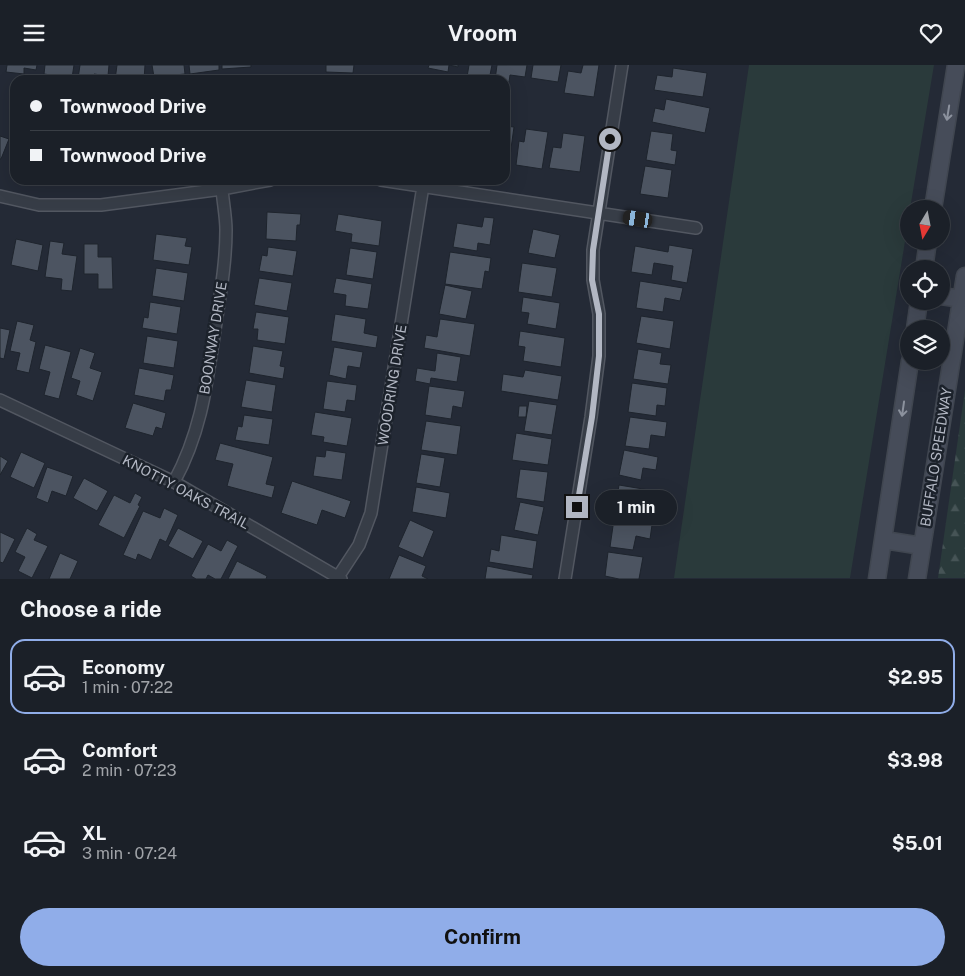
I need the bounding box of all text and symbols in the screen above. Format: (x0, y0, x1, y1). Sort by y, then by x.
icon: menu (20, 19, 48, 47)
icon: heart (917, 19, 945, 47)
text: Vroom (448, 20, 517, 46)
text: Townwood Drive (60, 95, 206, 117)
one-way arrow (943, 105, 953, 121)
route start (599, 128, 621, 150)
text: Townwood Drive (60, 144, 206, 166)
north arrow (900, 200, 950, 250)
map controls (900, 200, 950, 370)
car (622, 209, 653, 229)
button: locate (900, 260, 950, 310)
street label: BOONWAY DRIVE (196, 280, 230, 396)
button: layers (900, 320, 950, 370)
street label: WOODRING DRIVE (375, 323, 409, 447)
street label: BUFFALO SPEEDWAY (917, 386, 955, 528)
one-way arrow (898, 401, 908, 417)
street label: KNOTTY OAKS TRAIL (120, 452, 252, 532)
callout: 1 min (594, 489, 677, 525)
route end (566, 496, 588, 518)
text: 1 min (617, 498, 655, 517)
text: Choose a ride (20, 596, 162, 622)
icon: car (22, 654, 67, 699)
text: Economy (82, 656, 165, 678)
text: $2.95 (888, 666, 943, 688)
text: 1 min · 07:22 (82, 678, 173, 697)
icon: car (22, 737, 67, 782)
text: Comfort (82, 739, 158, 761)
text: $3.98 (887, 749, 943, 771)
text: 2 min · 07:23 (82, 761, 177, 780)
icon: car (22, 820, 67, 865)
text: XL (82, 822, 107, 844)
text: $5.01 (892, 832, 943, 854)
text: 3 min · 07:24 (82, 844, 177, 863)
button: Confirm (20, 908, 945, 966)

